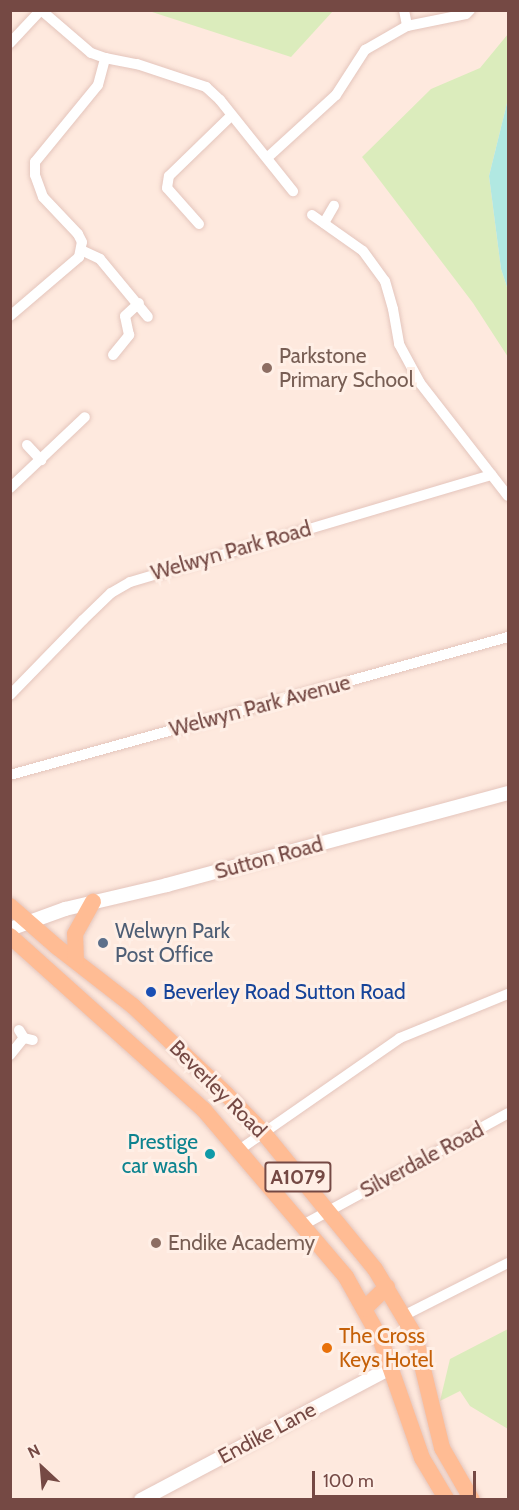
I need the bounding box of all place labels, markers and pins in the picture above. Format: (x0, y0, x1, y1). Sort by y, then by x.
place label: Parkstone Primary School (279, 343, 414, 393)
marker: Parkstone Primary School (260, 361, 274, 375)
place label: Welwyn Park Post Office (115, 918, 230, 968)
marker: Welwyn Park Post Office (96, 936, 110, 950)
place label: Beverley Road Sutton Road (163, 979, 406, 1005)
marker: Beverley Road Sutton Road (144, 985, 158, 999)
place label: Prestige car wash (122, 1129, 198, 1179)
marker: Prestige car wash (203, 1147, 217, 1161)
place label: Endike Academy (168, 1230, 315, 1256)
marker: Endike Academy (149, 1236, 163, 1250)
place label: The Cross Keys Hotel (339, 1323, 433, 1373)
marker: The Cross Keys Hotel (320, 1341, 334, 1355)

